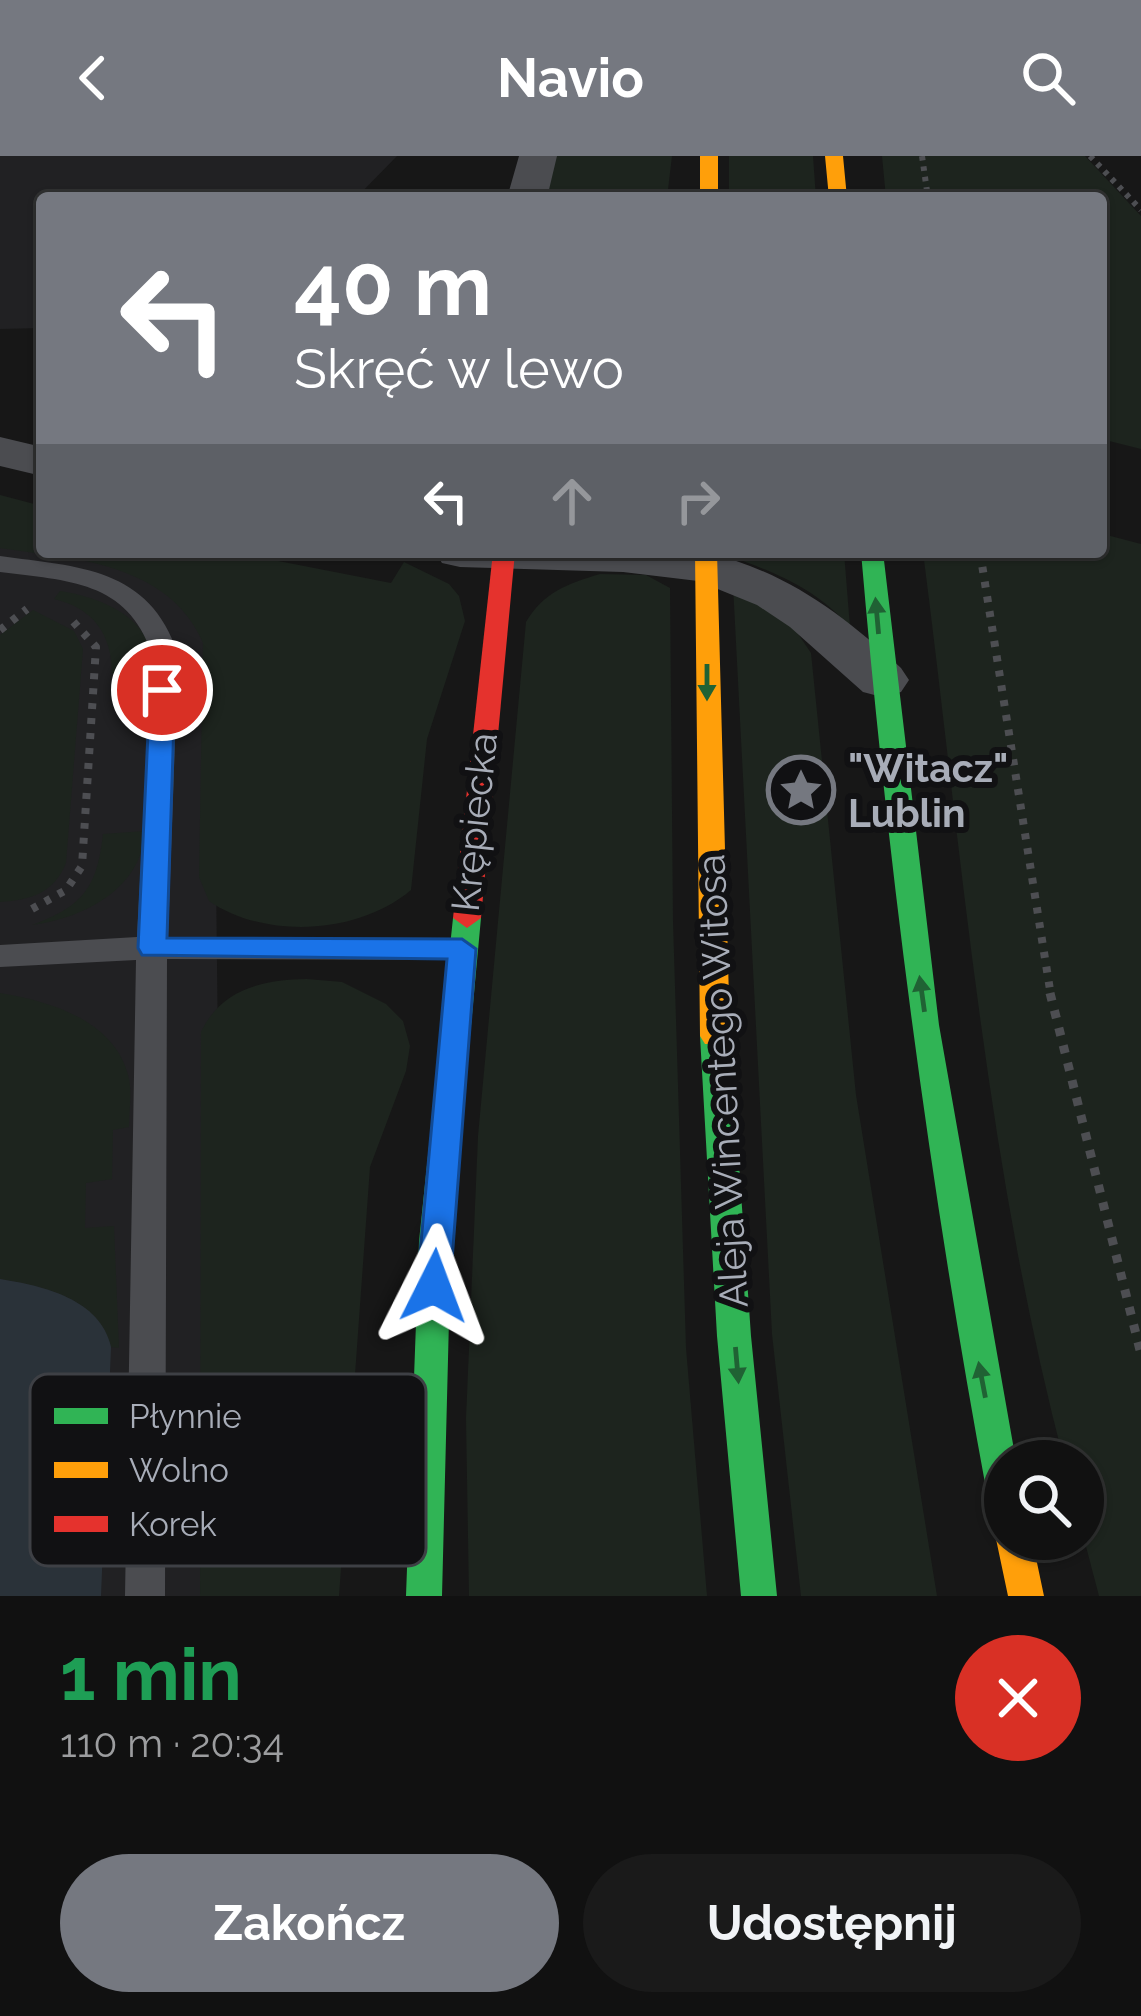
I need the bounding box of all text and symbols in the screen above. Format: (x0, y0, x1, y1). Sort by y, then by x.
icon: back (60, 45, 126, 111)
icon: search (1015, 45, 1081, 111)
text: Navio (497, 46, 644, 110)
text: 40 m (294, 236, 492, 335)
icon: left (96, 240, 252, 396)
text: Skręć w lewo (294, 337, 624, 401)
icon: left (413, 468, 479, 534)
icon: ahead (539, 468, 605, 534)
icon: right (665, 468, 731, 534)
one-way arrow (867, 597, 886, 634)
pin (111, 639, 213, 741)
icon: arrive (129, 657, 195, 723)
one-way arrow (697, 664, 717, 702)
street label: Krępiecka (442, 730, 506, 914)
place label: "Witacz" Lublin (848, 745, 1008, 836)
place icon: "Witacz" Lublin (766, 755, 836, 825)
street label: Aleja Wincentego Witosa (687, 853, 757, 1309)
one-way arrow (913, 975, 932, 1012)
position arrow (371, 1223, 497, 1349)
one-way arrow (728, 1347, 747, 1385)
one-way arrow (972, 1360, 991, 1398)
legend (30, 1374, 426, 1566)
text: Płynnie (129, 1397, 242, 1436)
map controls (984, 1440, 1104, 1560)
button: search (984, 1440, 1104, 1560)
text: Wolno (129, 1451, 229, 1490)
text: Korek (129, 1505, 217, 1544)
text: 1 min (60, 1632, 242, 1717)
button: close (955, 1635, 1081, 1761)
text: 110 m · 20:34 (60, 1720, 284, 1766)
button: Zakończ (60, 1854, 559, 1992)
button: Udostępnij (583, 1854, 1081, 1992)

